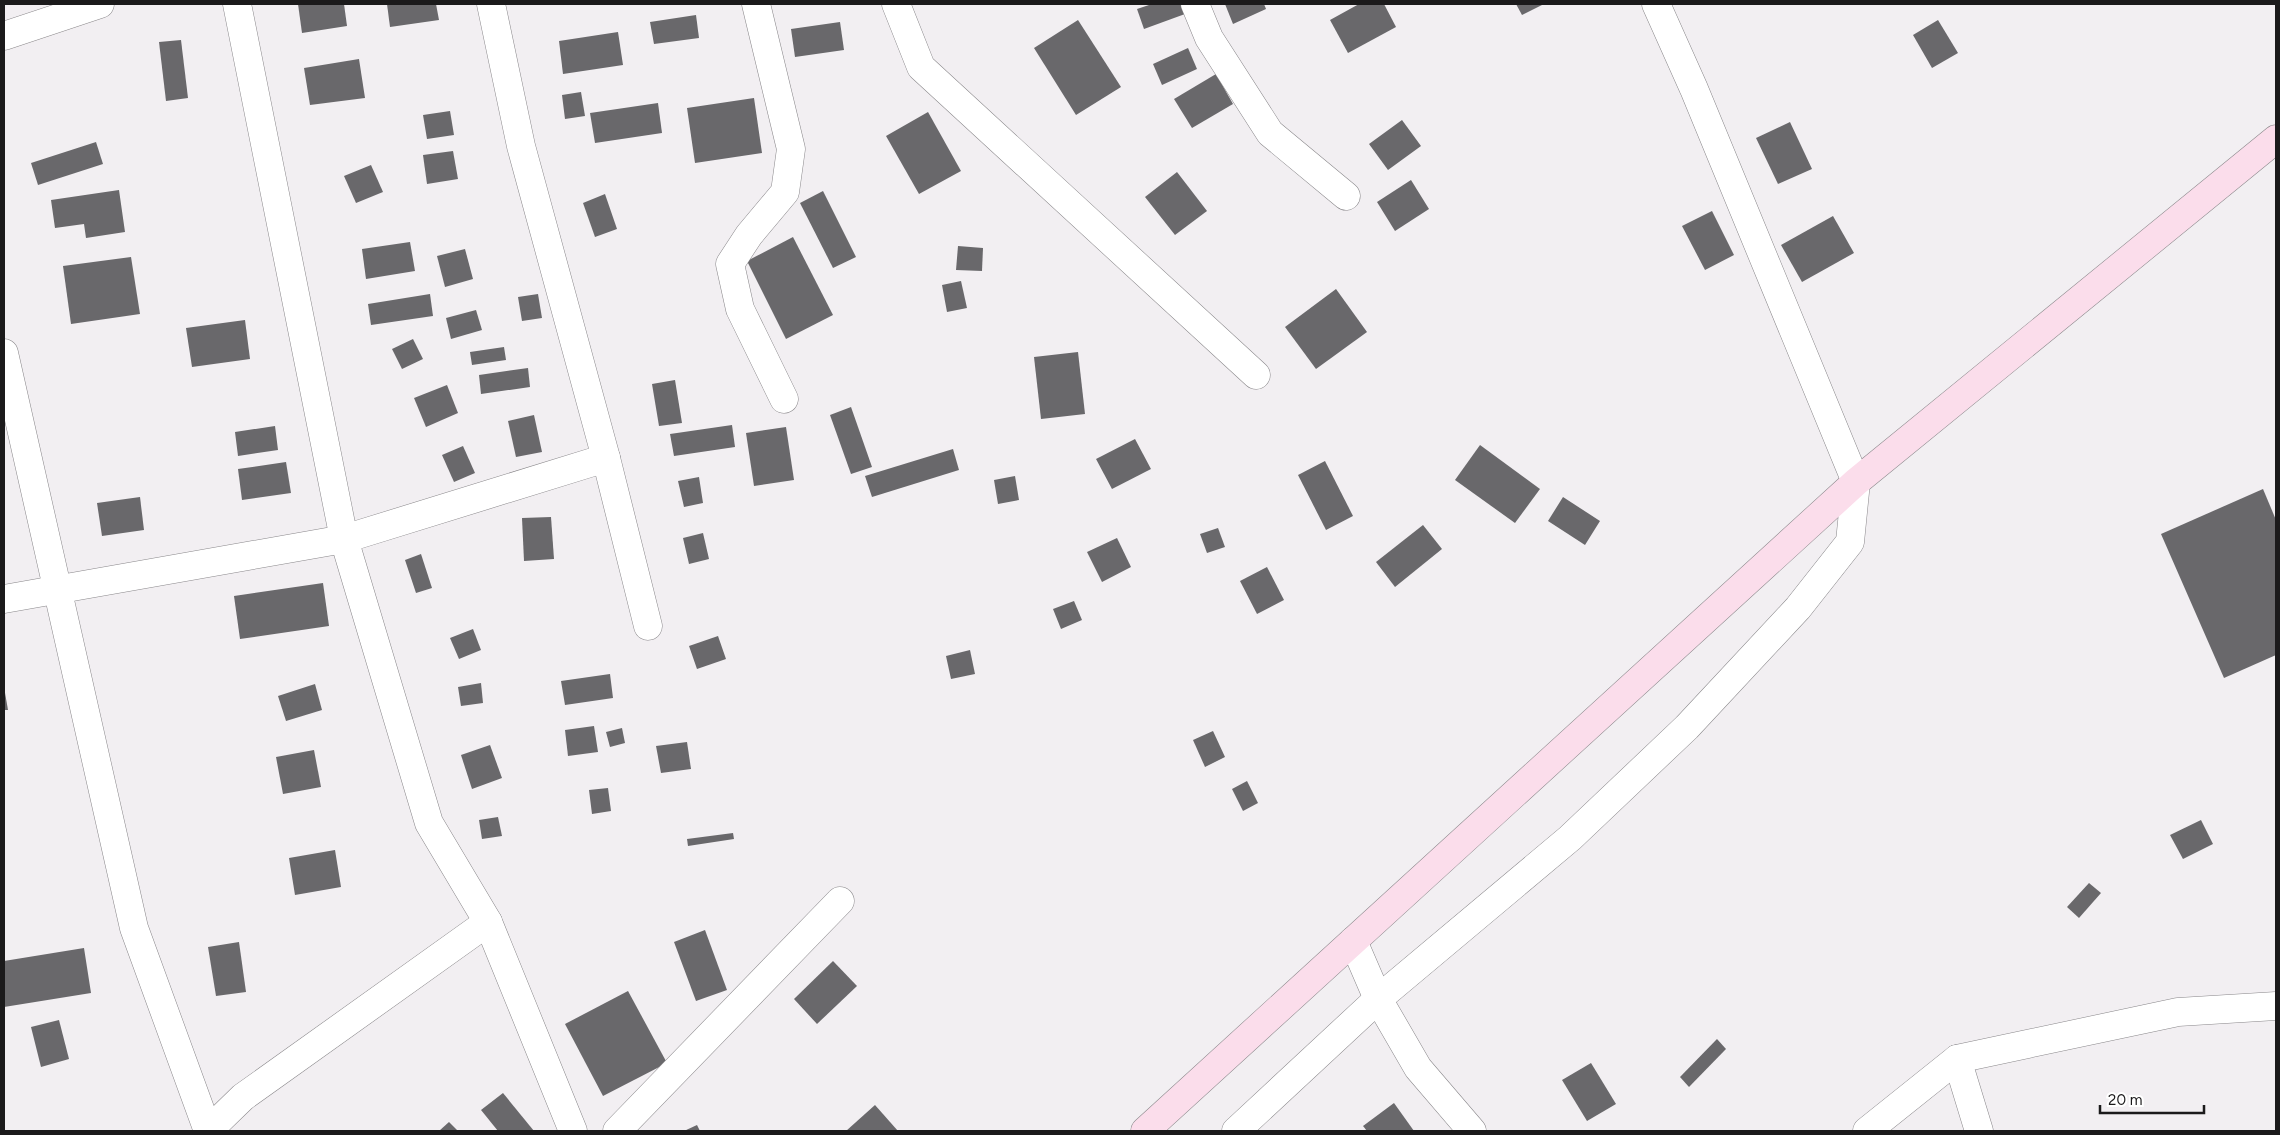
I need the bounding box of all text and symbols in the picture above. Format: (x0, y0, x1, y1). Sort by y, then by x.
scale bar (2100, 1082, 2204, 1114)
text: 20 m (2108, 1091, 2142, 1109)

